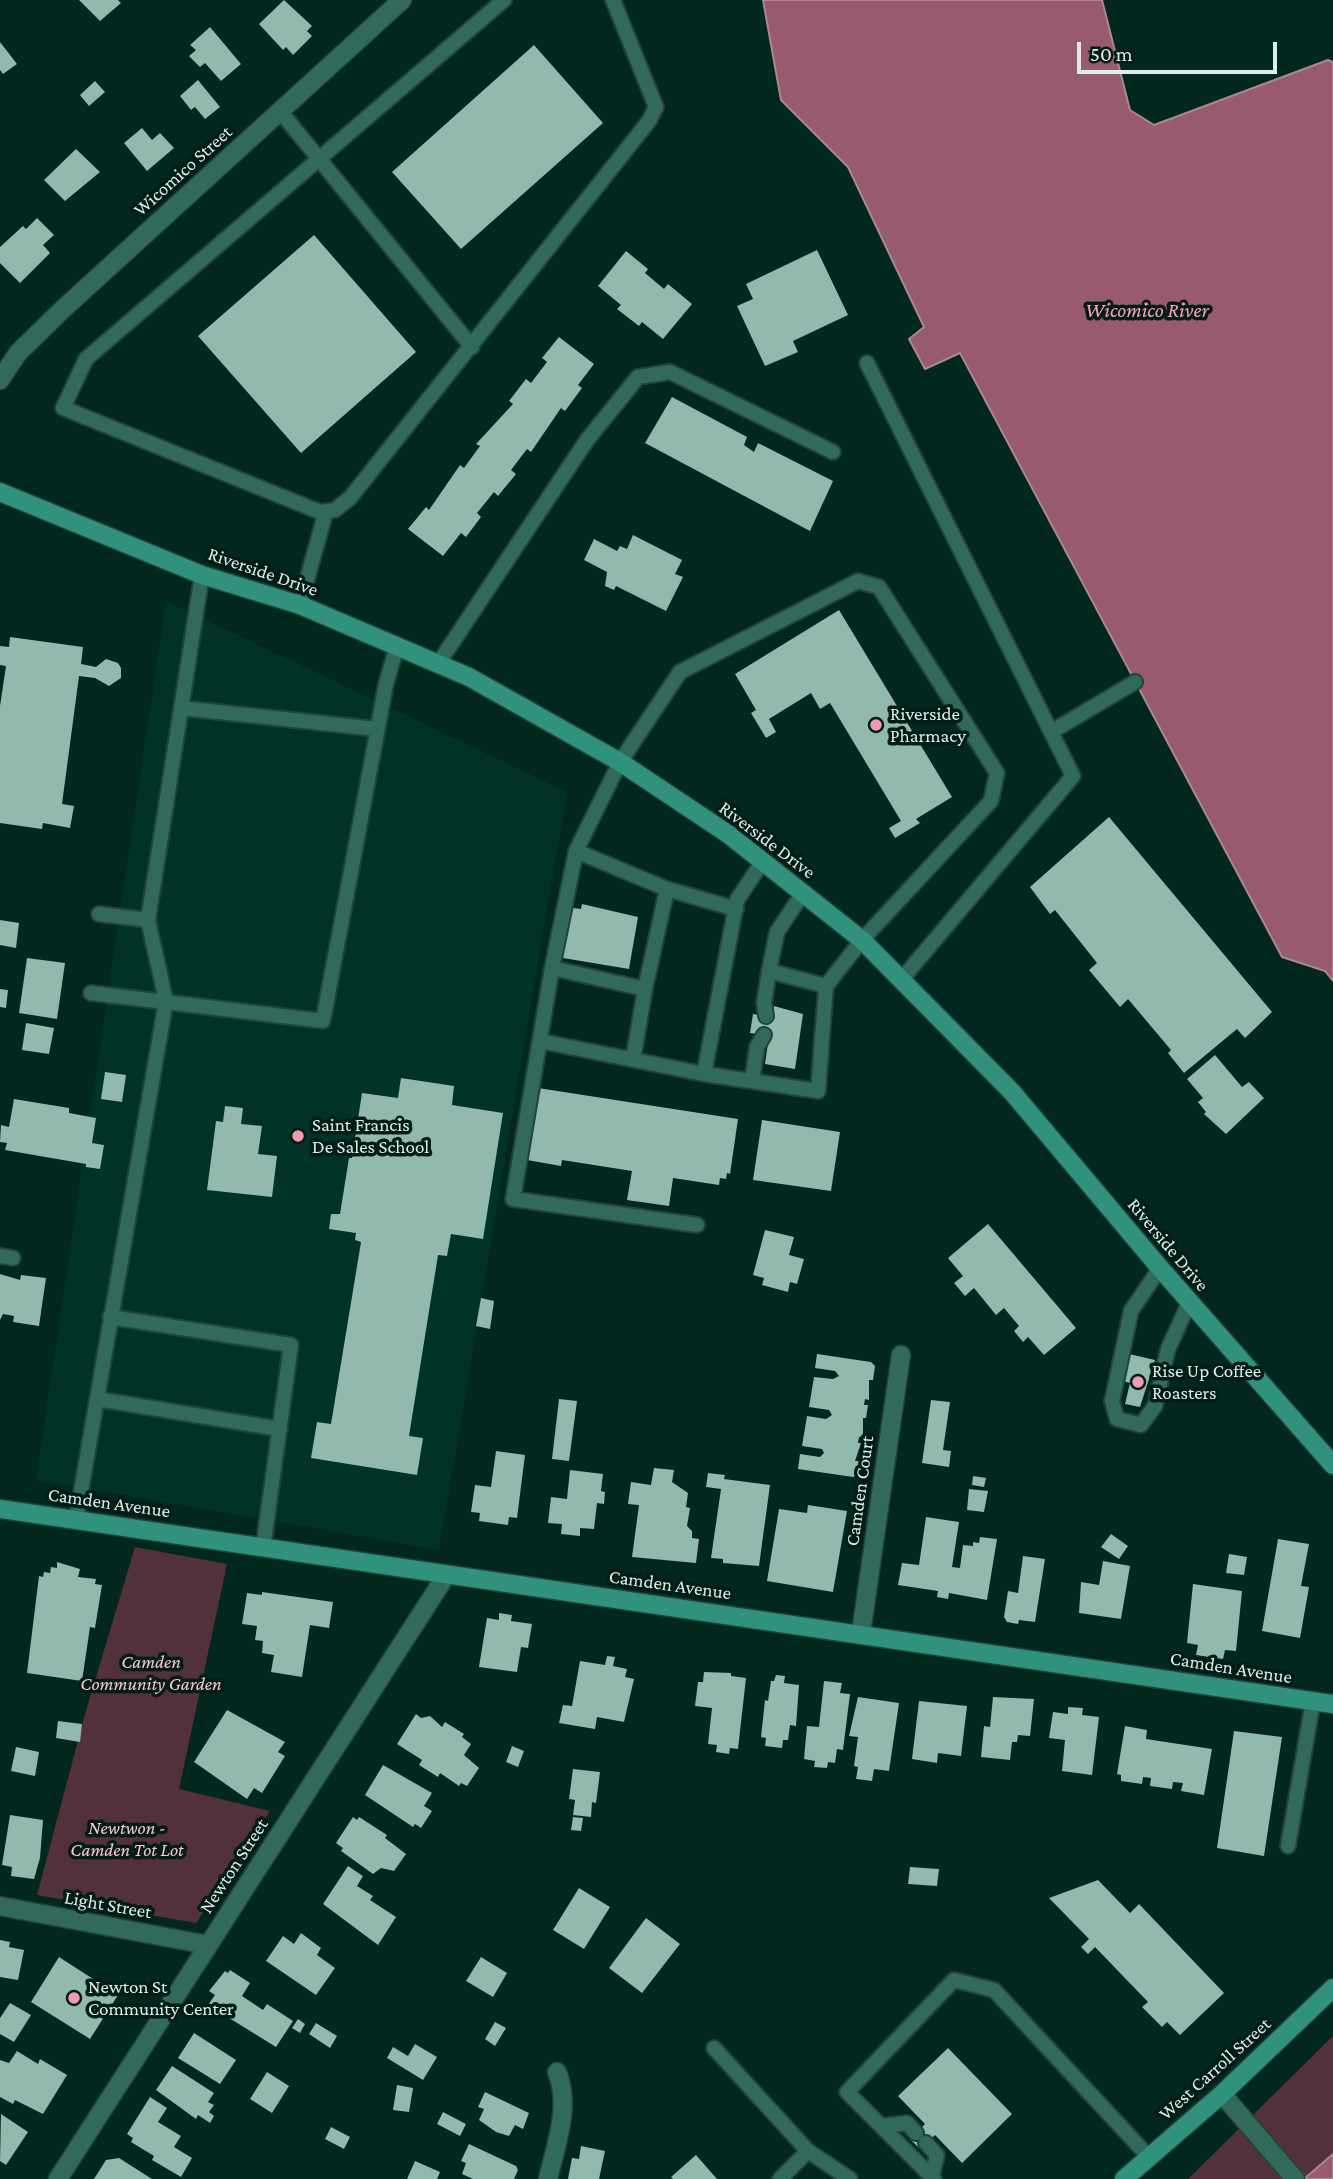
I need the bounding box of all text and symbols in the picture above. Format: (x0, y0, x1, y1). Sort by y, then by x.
scale bar (1081, 28, 1280, 72)
text: 50 m (1090, 42, 1133, 66)
street label: Wicomico Street (129, 121, 237, 221)
water label: Wicomico River (1085, 298, 1209, 324)
street label: Riverside Drive (205, 543, 321, 601)
place label: Riverside Pharmacy (890, 703, 966, 747)
marker: Riverside Pharmacy (868, 717, 884, 733)
street label: Riverside Drive (714, 796, 820, 884)
place label: Saint Francis De Sales School (312, 1114, 429, 1158)
marker: Saint Francis De Sales School (290, 1128, 306, 1144)
street label: Riverside Drive (1122, 1194, 1214, 1296)
place label: Rise Up Coffee Roasters (1152, 1360, 1261, 1404)
marker: Rise Up Coffee Roasters (1130, 1374, 1146, 1390)
street label: Camden Court (841, 1434, 879, 1548)
street label: Camden Avenue (46, 1483, 172, 1523)
street label: Camden Avenue (607, 1565, 733, 1605)
street label: Camden Avenue (1168, 1647, 1294, 1689)
park label: Camden Community Garden (80, 1651, 222, 1695)
street label: Newton Street (195, 1814, 273, 1918)
park label: Newtwon - Camden Tot Lot (70, 1817, 184, 1861)
street label: Light Street (63, 1886, 153, 1924)
place label: Newton St Community Center (88, 1976, 234, 2020)
marker: Newton St Community Center (66, 1990, 82, 2006)
street label: West Carroll Street (1154, 2013, 1276, 2125)

